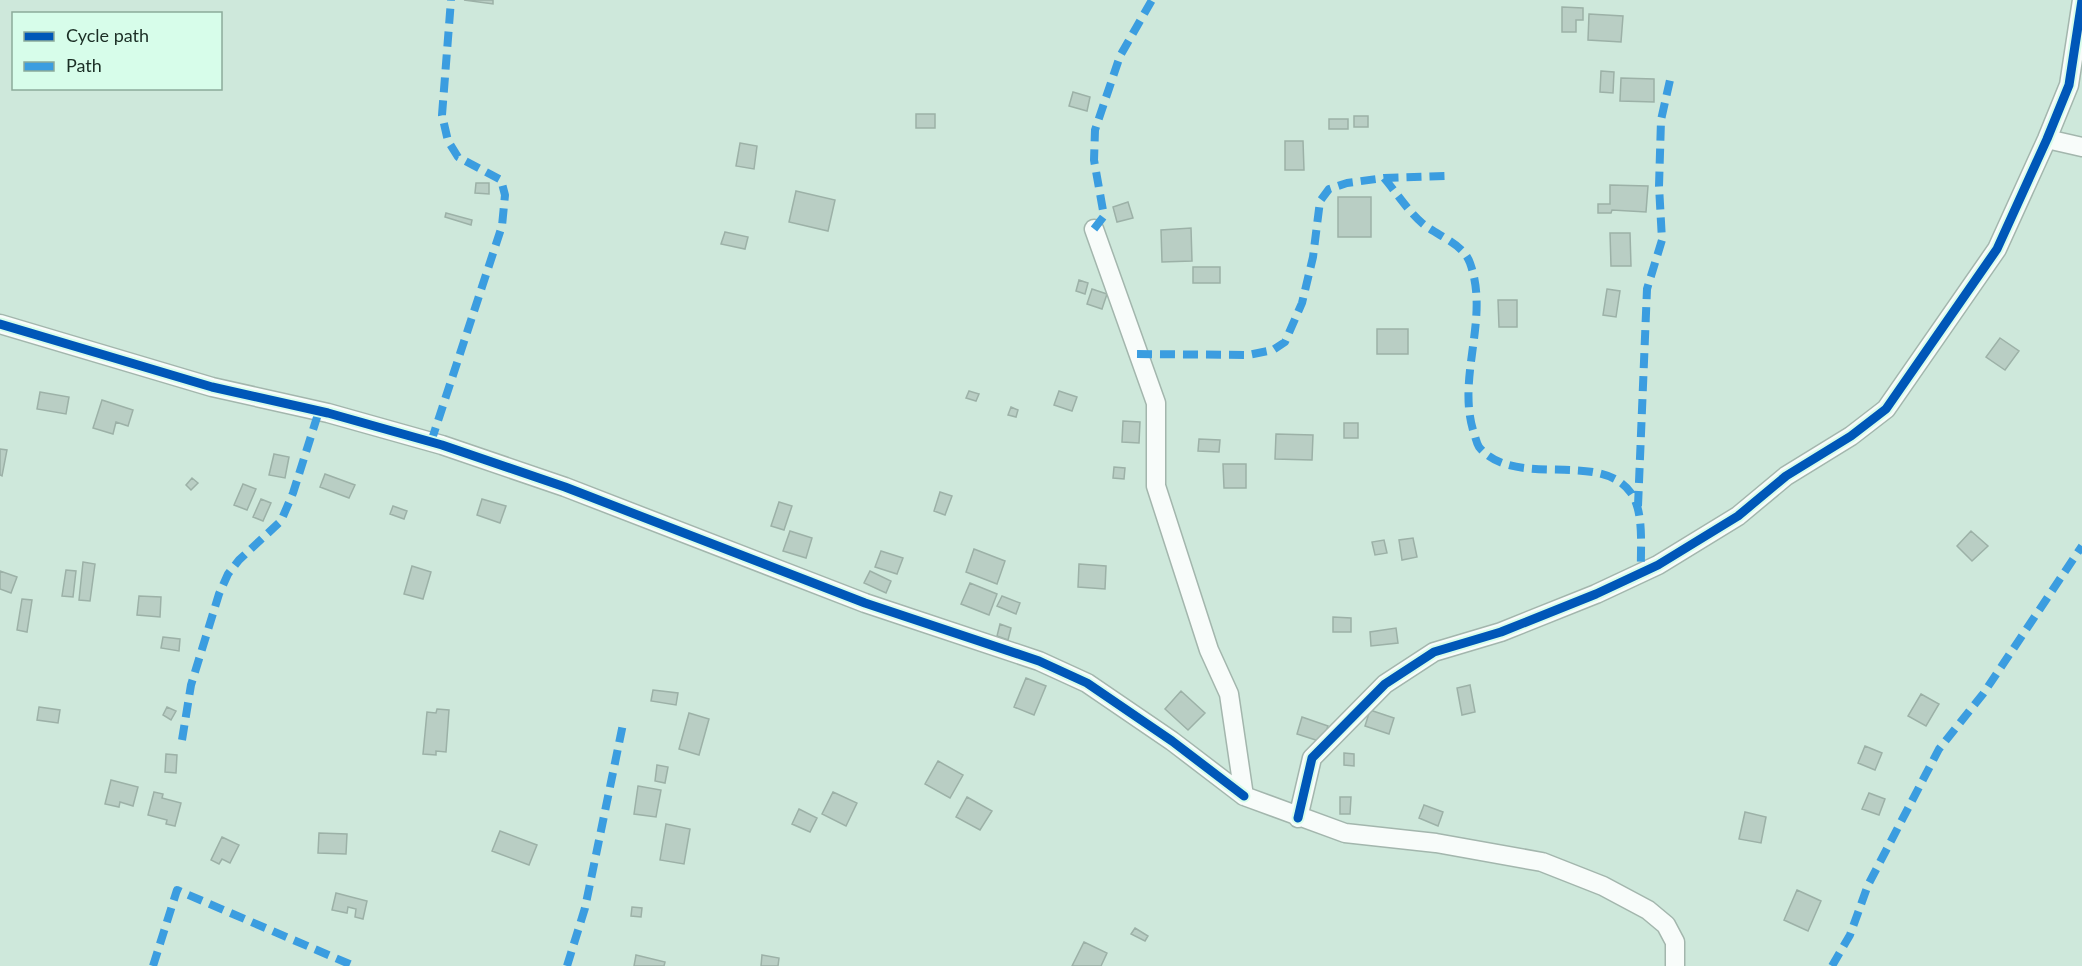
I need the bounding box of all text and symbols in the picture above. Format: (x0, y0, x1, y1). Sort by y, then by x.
legend (12, 12, 222, 90)
text: Cycle path (66, 24, 149, 46)
text: Path (66, 54, 102, 76)

